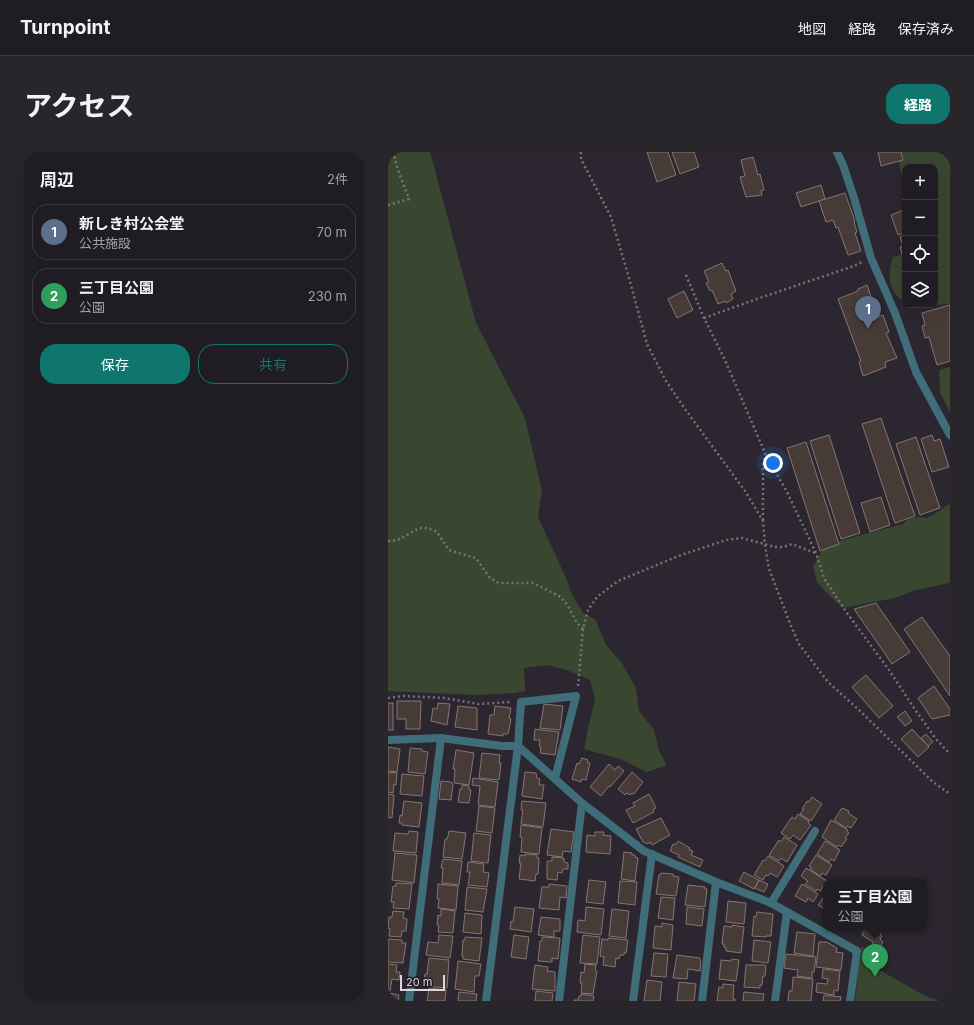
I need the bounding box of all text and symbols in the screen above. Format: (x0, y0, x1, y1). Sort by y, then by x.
text: Turnpoint (20, 16, 110, 39)
text: 地図 (798, 20, 826, 37)
text: 経路 (848, 20, 876, 37)
text: 保存済み (898, 20, 954, 37)
button: 経路 (886, 84, 950, 124)
text: アクセス (24, 89, 135, 123)
map controls (902, 164, 938, 308)
button: + (902, 164, 938, 200)
text: 周辺 (40, 170, 74, 190)
text: 2件 (327, 171, 348, 187)
button: − (902, 200, 938, 236)
text: 新しき村公会堂 (79, 214, 184, 233)
text: 1 (51, 224, 57, 240)
text: 70 m (317, 224, 347, 240)
text: 公共施設 (79, 235, 131, 251)
button: locate (902, 236, 938, 272)
button: layers (902, 272, 938, 308)
text: 三丁目公園 (79, 278, 154, 297)
text: 2 (50, 288, 58, 304)
text: 230 m (308, 288, 347, 304)
pin: 1 (855, 296, 881, 329)
text: 公園 (79, 299, 105, 315)
button: 保存 (40, 344, 190, 384)
button: 共有 (198, 344, 348, 384)
your location (763, 453, 783, 473)
popup (823, 879, 927, 931)
text: 三丁目公園 (837, 887, 913, 906)
text: 公園 (837, 908, 864, 924)
pin: 2 (862, 944, 888, 977)
scale bar (400, 973, 445, 992)
text: 20 m (406, 975, 432, 989)

